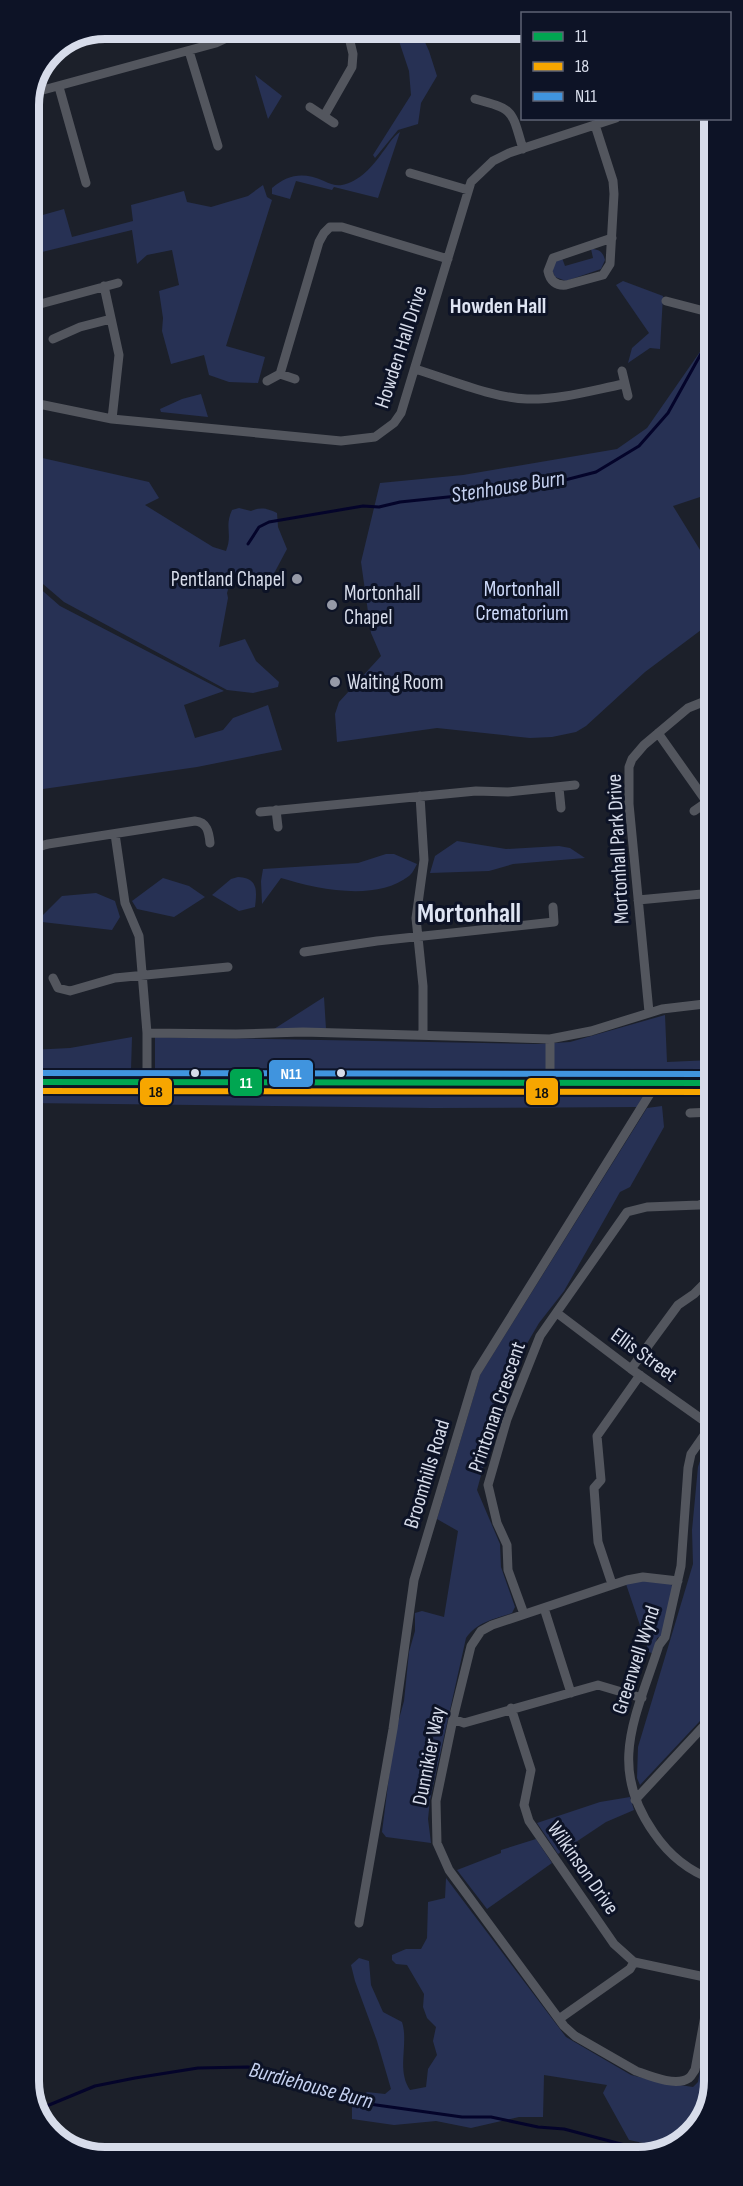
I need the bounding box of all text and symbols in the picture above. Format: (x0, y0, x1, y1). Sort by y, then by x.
legend (521, 12, 731, 120)
text: 11 (575, 26, 588, 47)
text: 18 (575, 56, 589, 77)
text: N11 (575, 86, 597, 107)
street label: Howden Hall Drive (369, 283, 433, 411)
district label: Howden Hall (450, 293, 546, 320)
water label: Stenhouse Burn (449, 465, 567, 509)
place label: Pentland Chapel (171, 567, 285, 592)
marker: Pentland Chapel (290, 572, 304, 586)
park label: Mortonhall Crematorium (476, 577, 568, 626)
place label: Mortonhall Chapel (344, 581, 420, 630)
marker: Mortonhall Chapel (325, 598, 339, 612)
place label: Waiting Room (347, 670, 443, 695)
marker: Waiting Room (328, 675, 342, 689)
street label: Mortonhall Park Drive (602, 773, 634, 925)
district label: Mortonhall (417, 898, 521, 930)
line badge: N11 (268, 1059, 314, 1088)
text: N11 (280, 1065, 302, 1084)
unlabelled marker (189, 1067, 201, 1079)
unlabelled marker (335, 1067, 347, 1079)
line badge: 11 (229, 1068, 263, 1097)
text: 11 (240, 1074, 253, 1093)
line badge: 18 (139, 1077, 173, 1106)
line badge: 18 (525, 1077, 559, 1106)
text: 18 (149, 1083, 163, 1102)
text: 18 (535, 1084, 549, 1103)
street label: Ellis Street (606, 1323, 682, 1387)
street label: Printonan Crescent (463, 1338, 531, 1476)
street label: Broomhills Road (399, 1417, 455, 1531)
street label: Greenwell Wynd (607, 1603, 665, 1717)
street label: Dunnikier Way (407, 1705, 451, 1807)
street label: Wilkinson Drive (542, 1817, 624, 1919)
water label: Burdiehouse Burn (246, 2057, 376, 2115)

